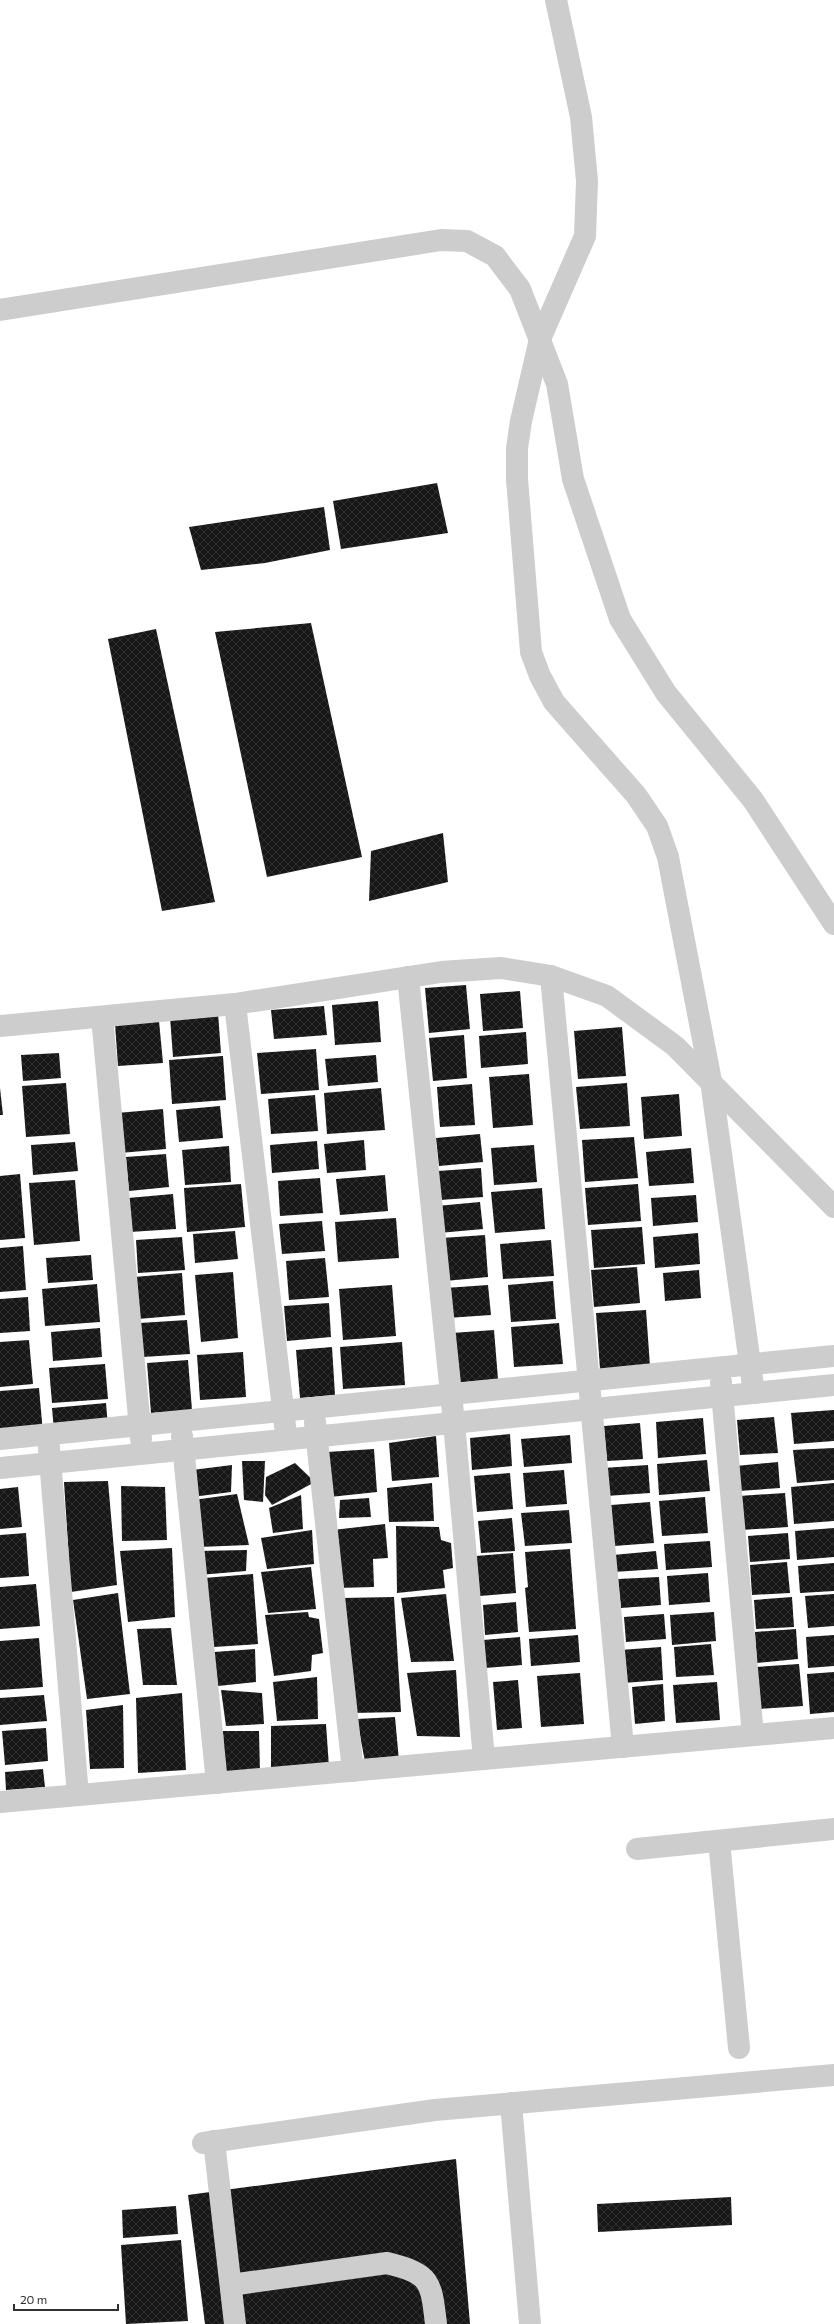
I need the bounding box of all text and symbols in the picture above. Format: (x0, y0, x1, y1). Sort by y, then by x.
scale bar (14, 2286, 118, 2312)
text: 20 m (20, 2292, 47, 2306)

